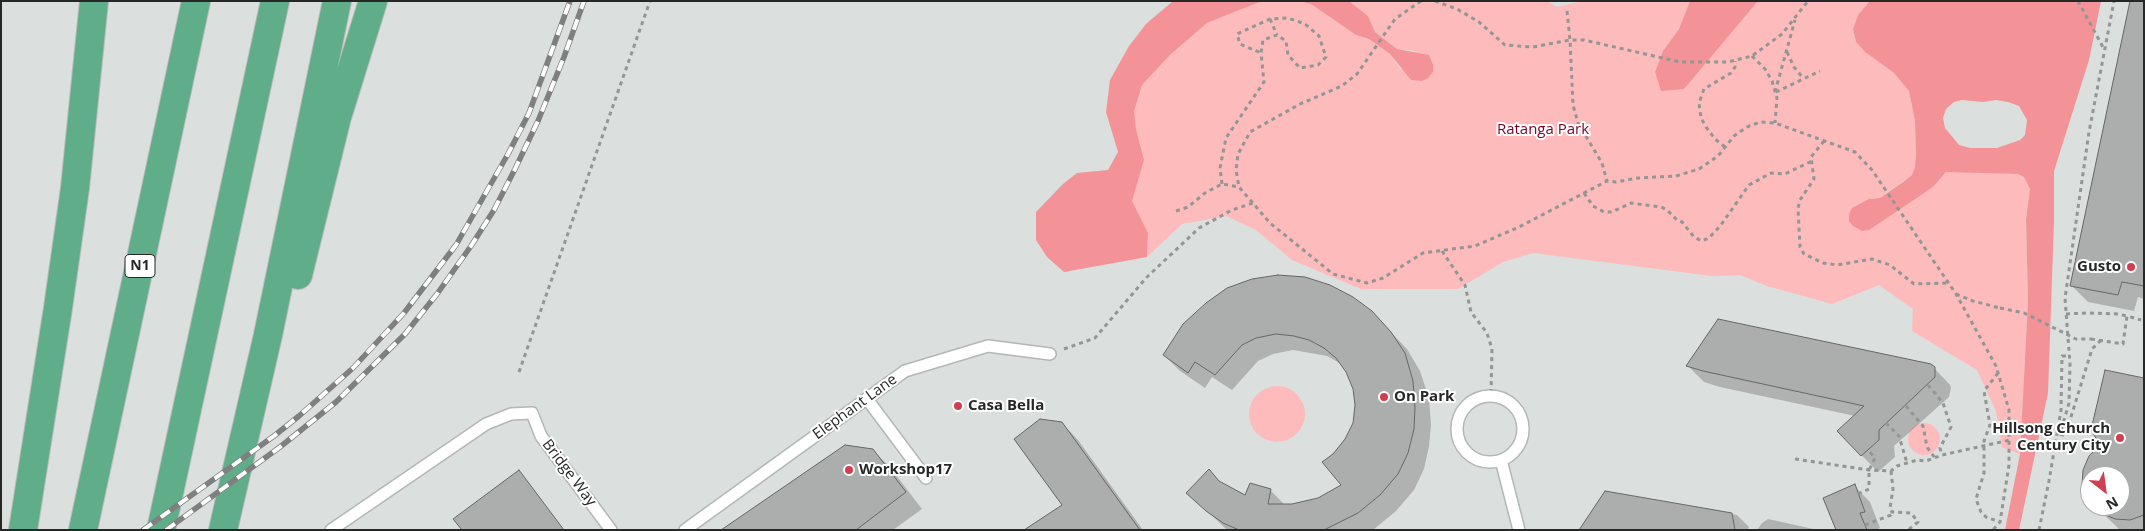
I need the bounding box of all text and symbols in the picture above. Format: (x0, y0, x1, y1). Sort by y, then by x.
park label: Ratanga Park (1497, 121, 1589, 139)
road number: N1 (125, 255, 155, 278)
place label: Gusto (2077, 258, 2121, 276)
marker: Gusto (2125, 261, 2137, 273)
street label: Elephant Lane (809, 370, 901, 444)
place label: On Park (1394, 388, 1454, 406)
marker: On Park (1378, 391, 1390, 403)
place label: Casa Bella (968, 397, 1044, 415)
marker: Casa Bella (952, 400, 964, 412)
place label: Hillsong Church Century City (1992, 420, 2110, 455)
marker: Hillsong Church Century City (2114, 432, 2126, 444)
street label: Bridge Way (538, 436, 600, 510)
place label: Workshop17 (859, 461, 952, 479)
marker: Workshop17 (843, 464, 855, 476)
north arrow (2080, 466, 2130, 516)
text: N (2103, 492, 2122, 515)

